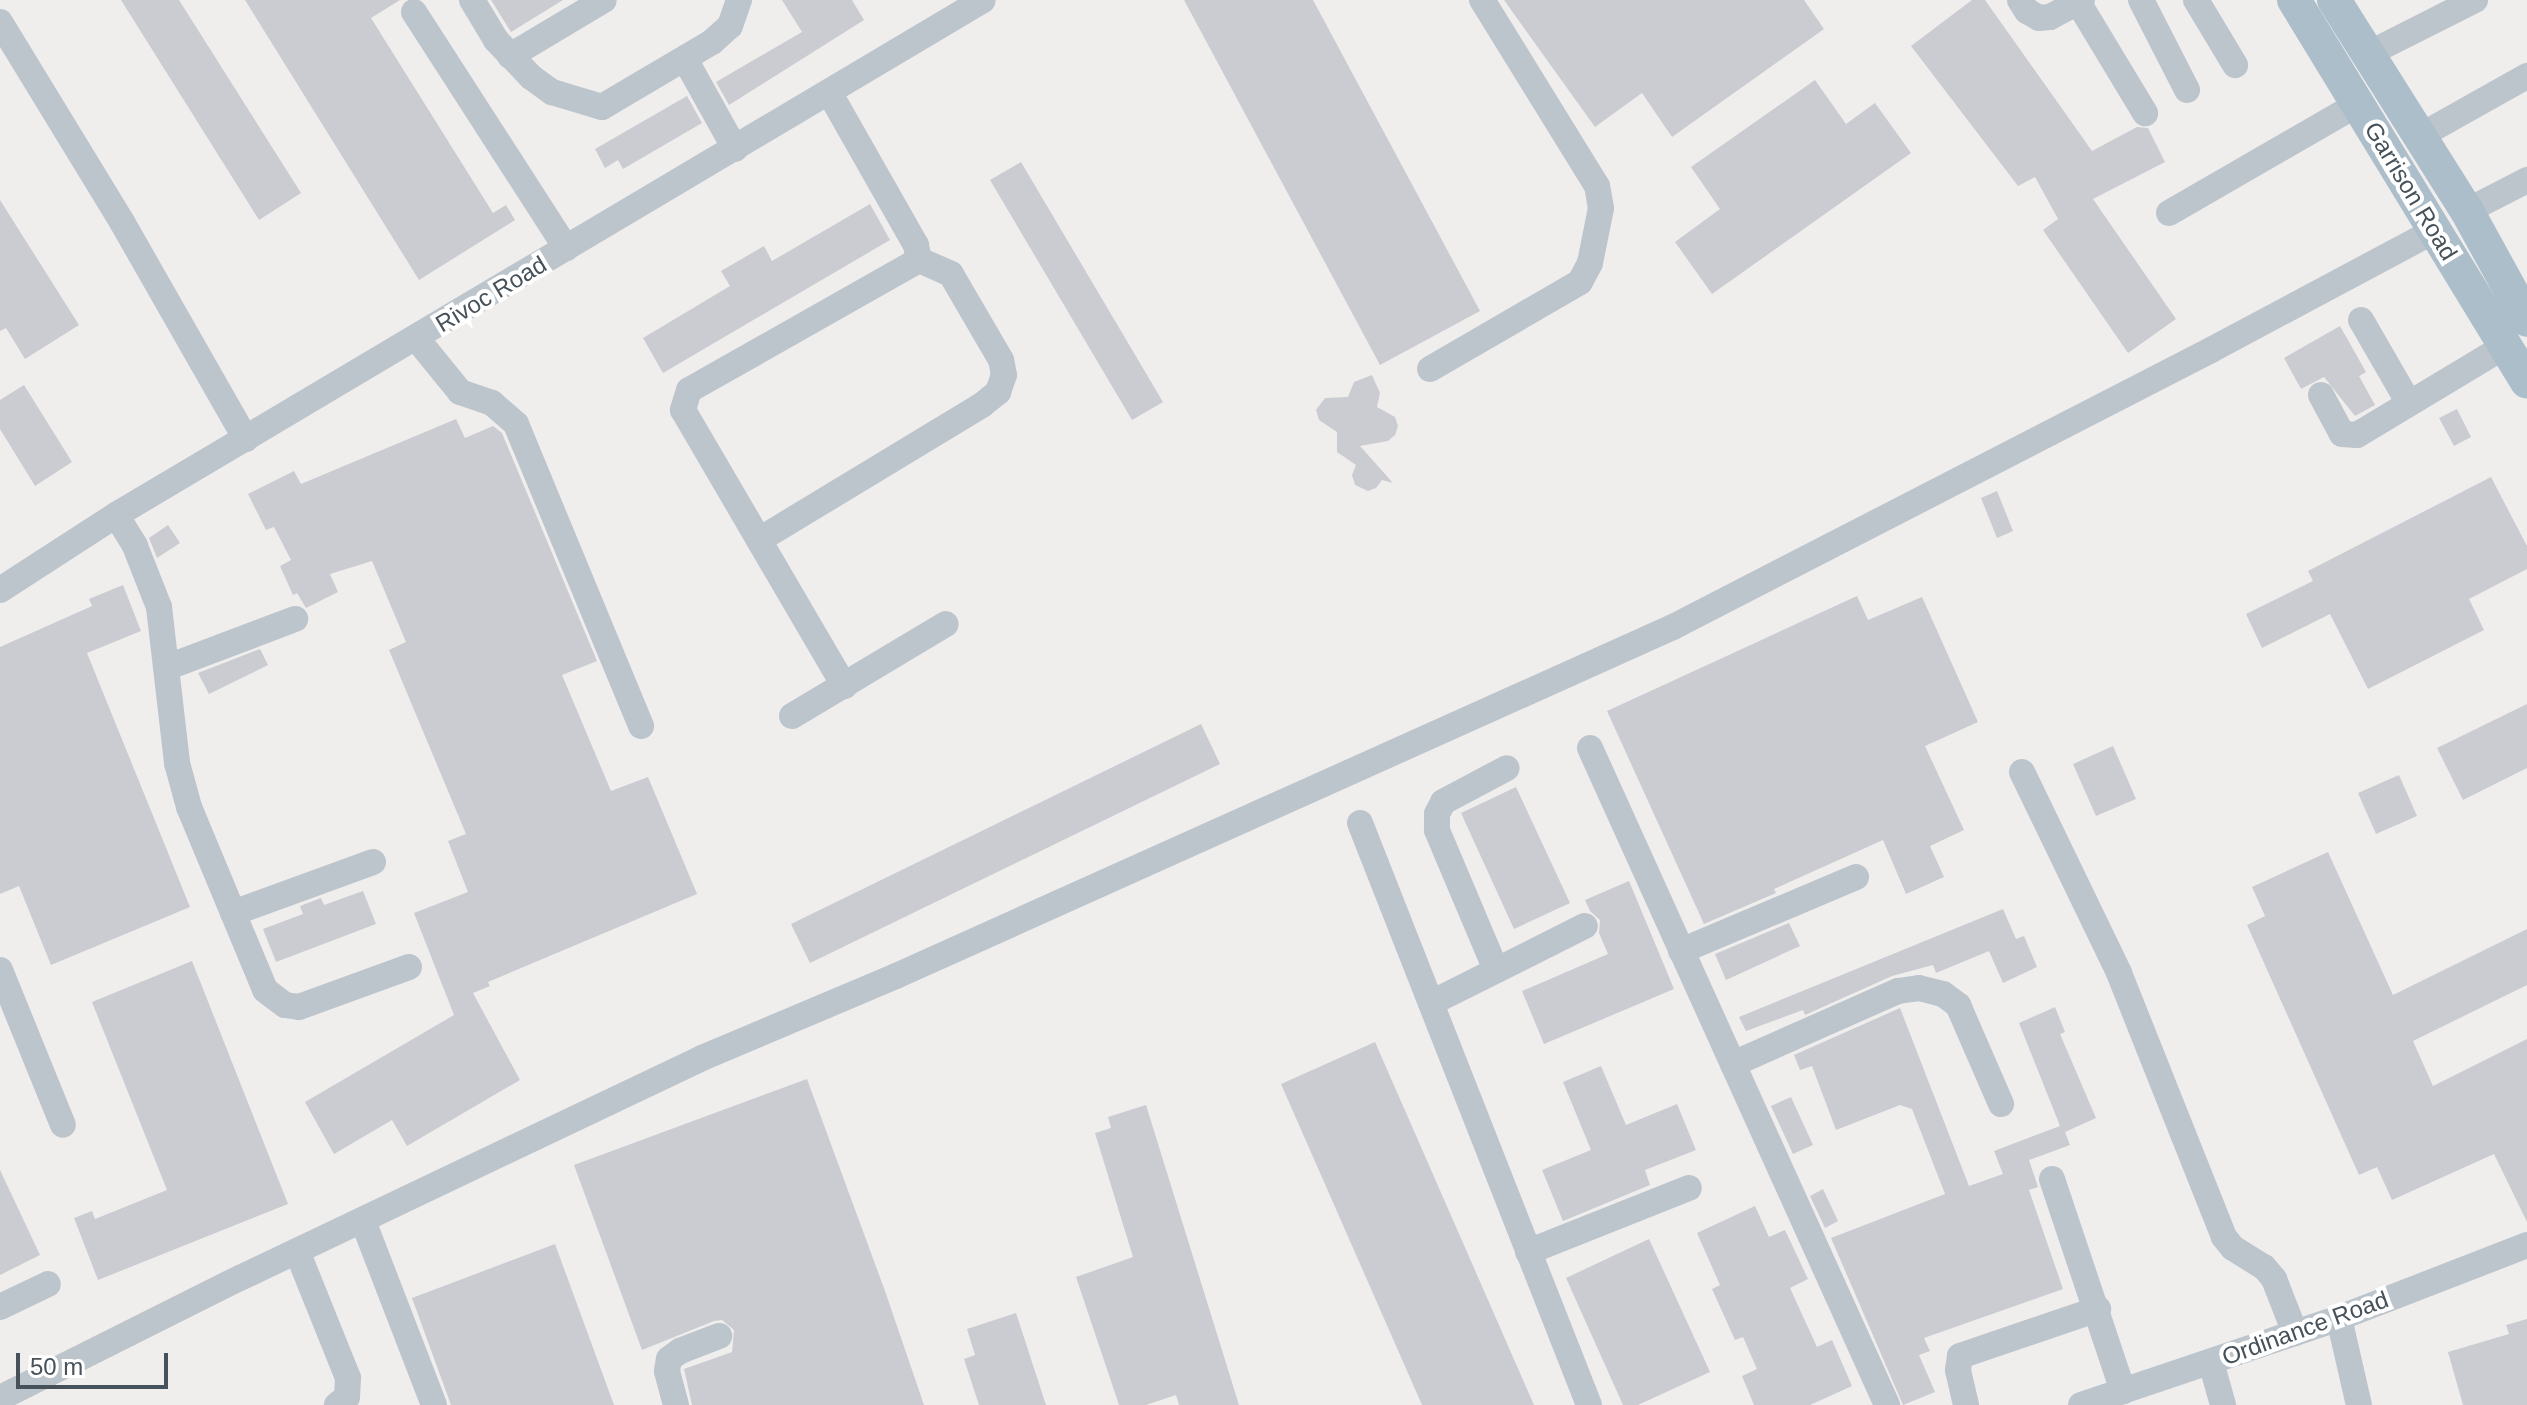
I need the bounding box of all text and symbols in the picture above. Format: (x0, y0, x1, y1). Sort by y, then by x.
street label: Garrison Road (2358, 117, 2464, 265)
street label: Rivoc Road (430, 250, 552, 338)
street label: Ordinance Road (2218, 1285, 2392, 1371)
scale bar (20, 1337, 172, 1387)
text: 50 m (30, 1353, 83, 1380)

